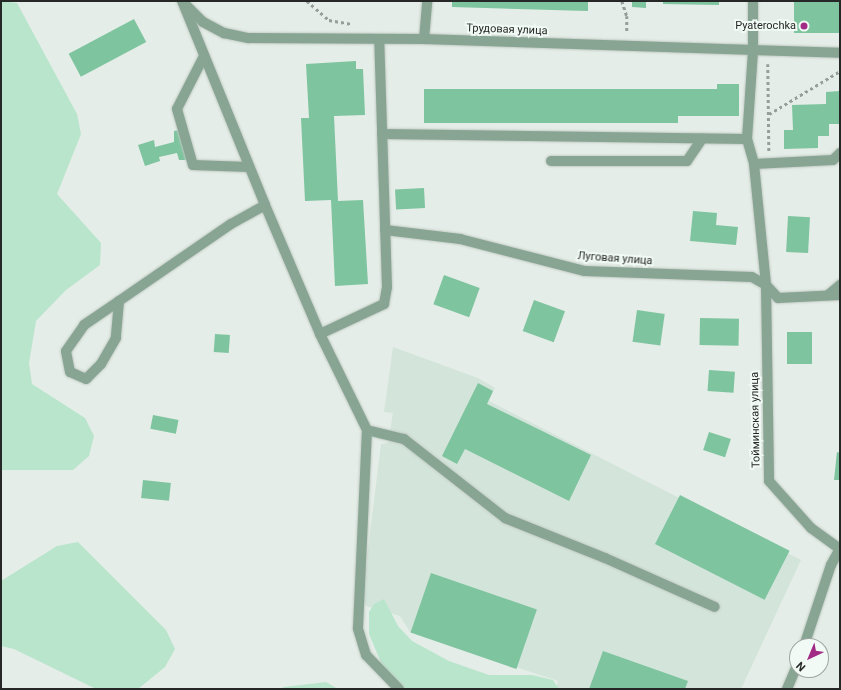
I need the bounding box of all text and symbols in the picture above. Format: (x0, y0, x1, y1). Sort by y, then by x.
place label: Pyaterochka (735, 19, 796, 33)
marker: Pyaterochka (799, 21, 809, 31)
street label: Трудовая улица (466, 22, 548, 38)
street label: Луговая улица (577, 250, 653, 268)
street label: Тойминская улица (749, 372, 763, 468)
north arrow (789, 638, 829, 678)
text: N (794, 659, 808, 674)

